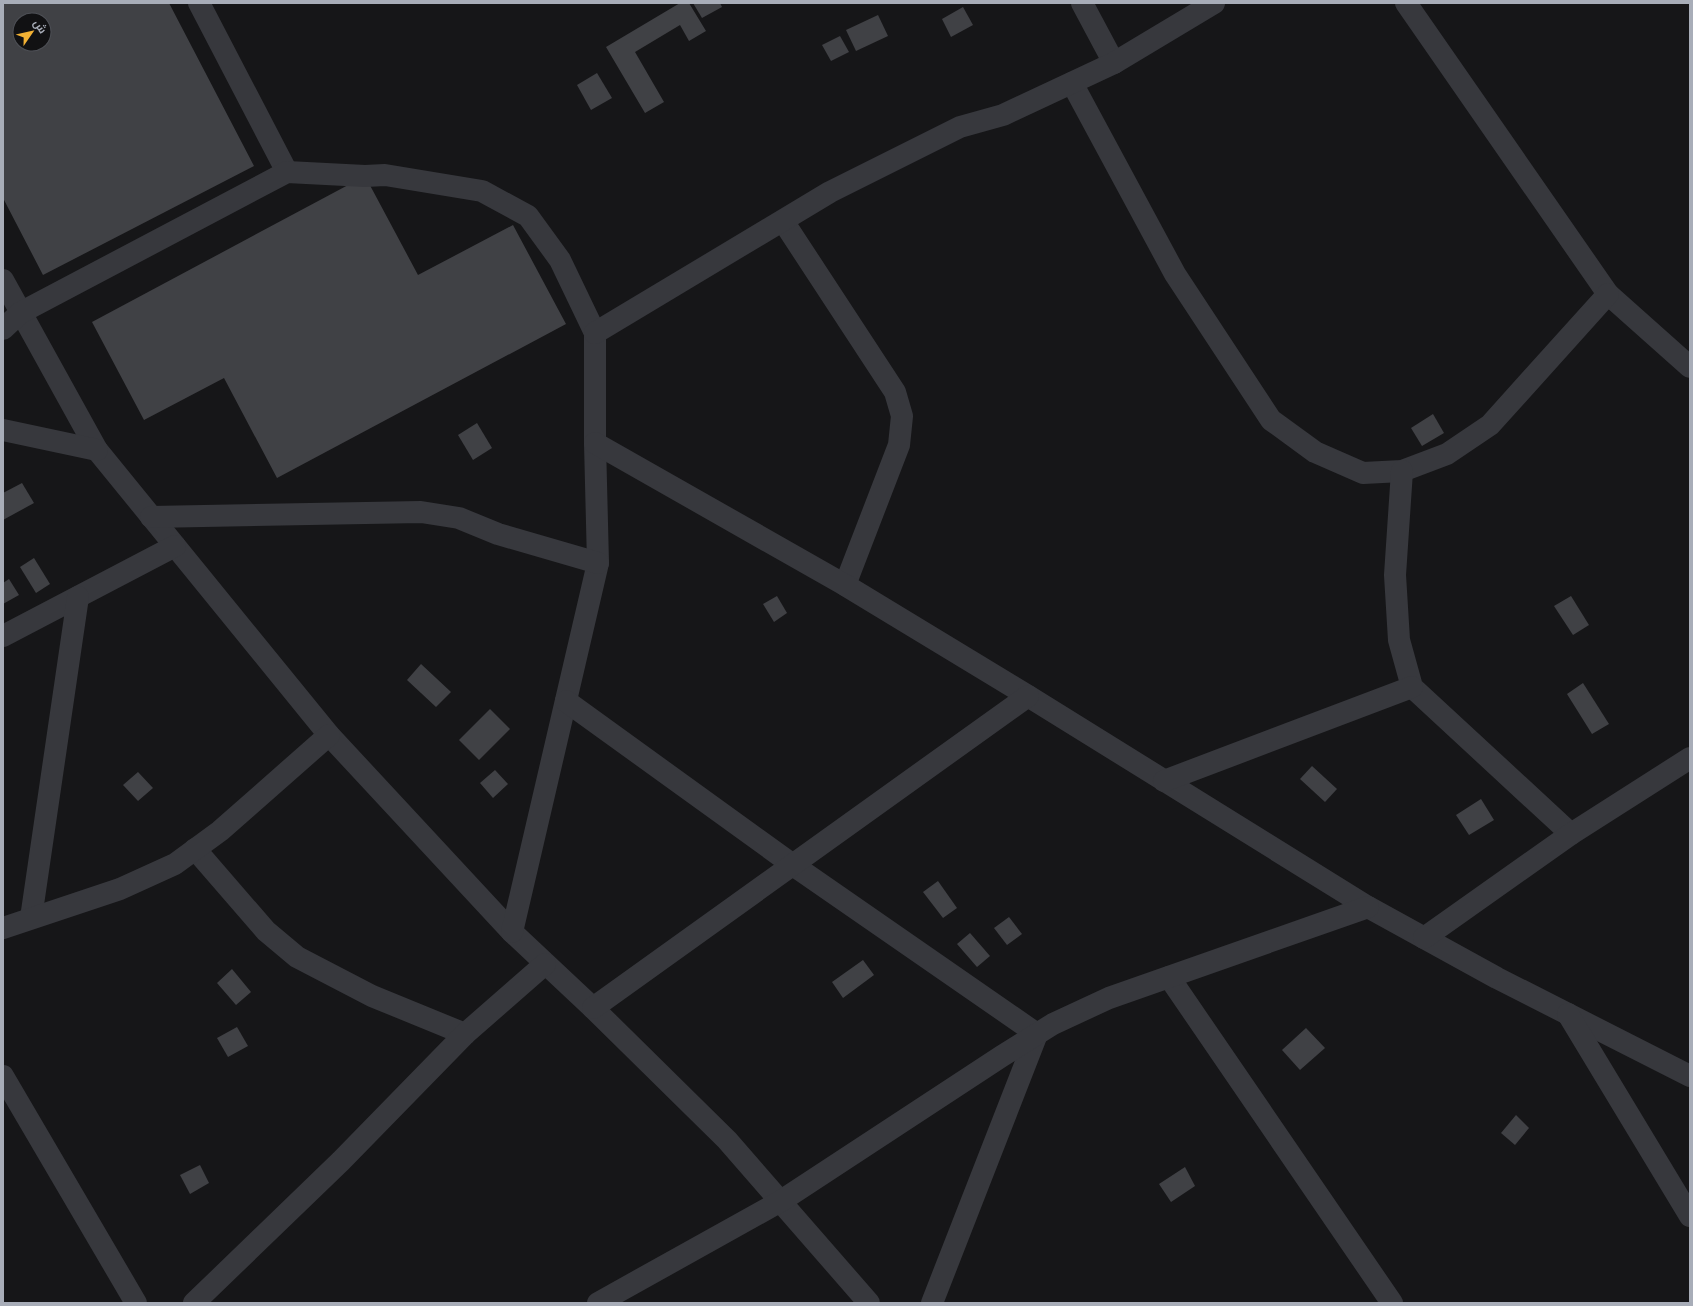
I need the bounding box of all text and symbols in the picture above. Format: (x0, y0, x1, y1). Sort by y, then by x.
north arrow (12, 12, 52, 52)
text: ش (31, 17, 49, 36)

